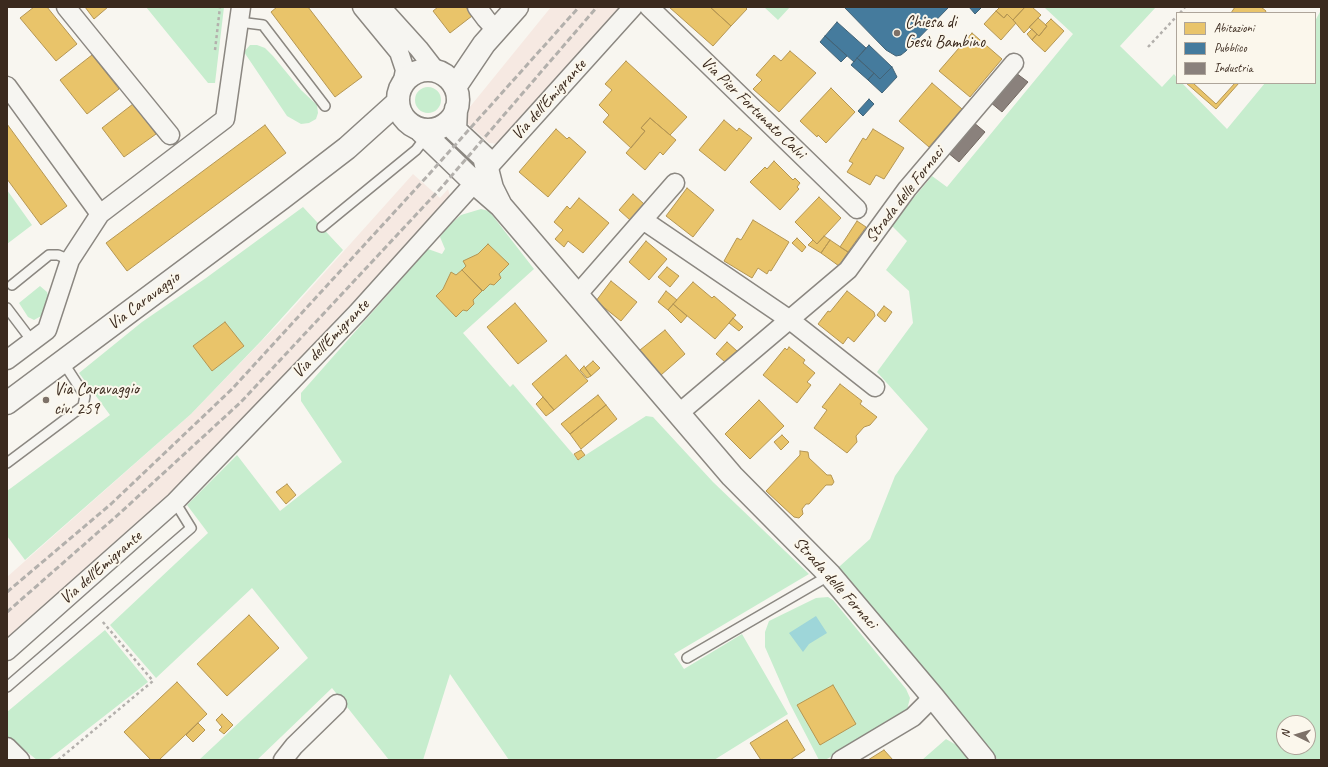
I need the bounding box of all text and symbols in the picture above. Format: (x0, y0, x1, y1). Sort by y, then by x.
legend (1176, 12, 1316, 84)
place label: Chiesa di Gesù Bambino (905, 13, 985, 53)
text: Abitazioni (1214, 20, 1254, 36)
marker: Chiesa di Gesù Bambino (892, 28, 902, 38)
text: Pubblico (1214, 40, 1247, 56)
street label: Via Pier Fortunato Calvi (696, 53, 810, 163)
street label: Via dell'Emigrante (507, 55, 591, 145)
text: Industria (1214, 60, 1253, 76)
street label: Strada delle Fornaci (861, 143, 949, 247)
street label: Via Caravaggio (104, 267, 184, 335)
street label: Via dell'Emigrante (288, 295, 374, 383)
place label: Via Caravaggio civ. 259 (54, 380, 139, 420)
marker: Via Caravaggio civ. 259 (41, 395, 51, 405)
street label: Via dell'Emigrante (56, 527, 146, 609)
street label: Strada delle Fornaci (788, 533, 882, 633)
north arrow (1276, 715, 1316, 755)
text: N (1278, 730, 1292, 738)

